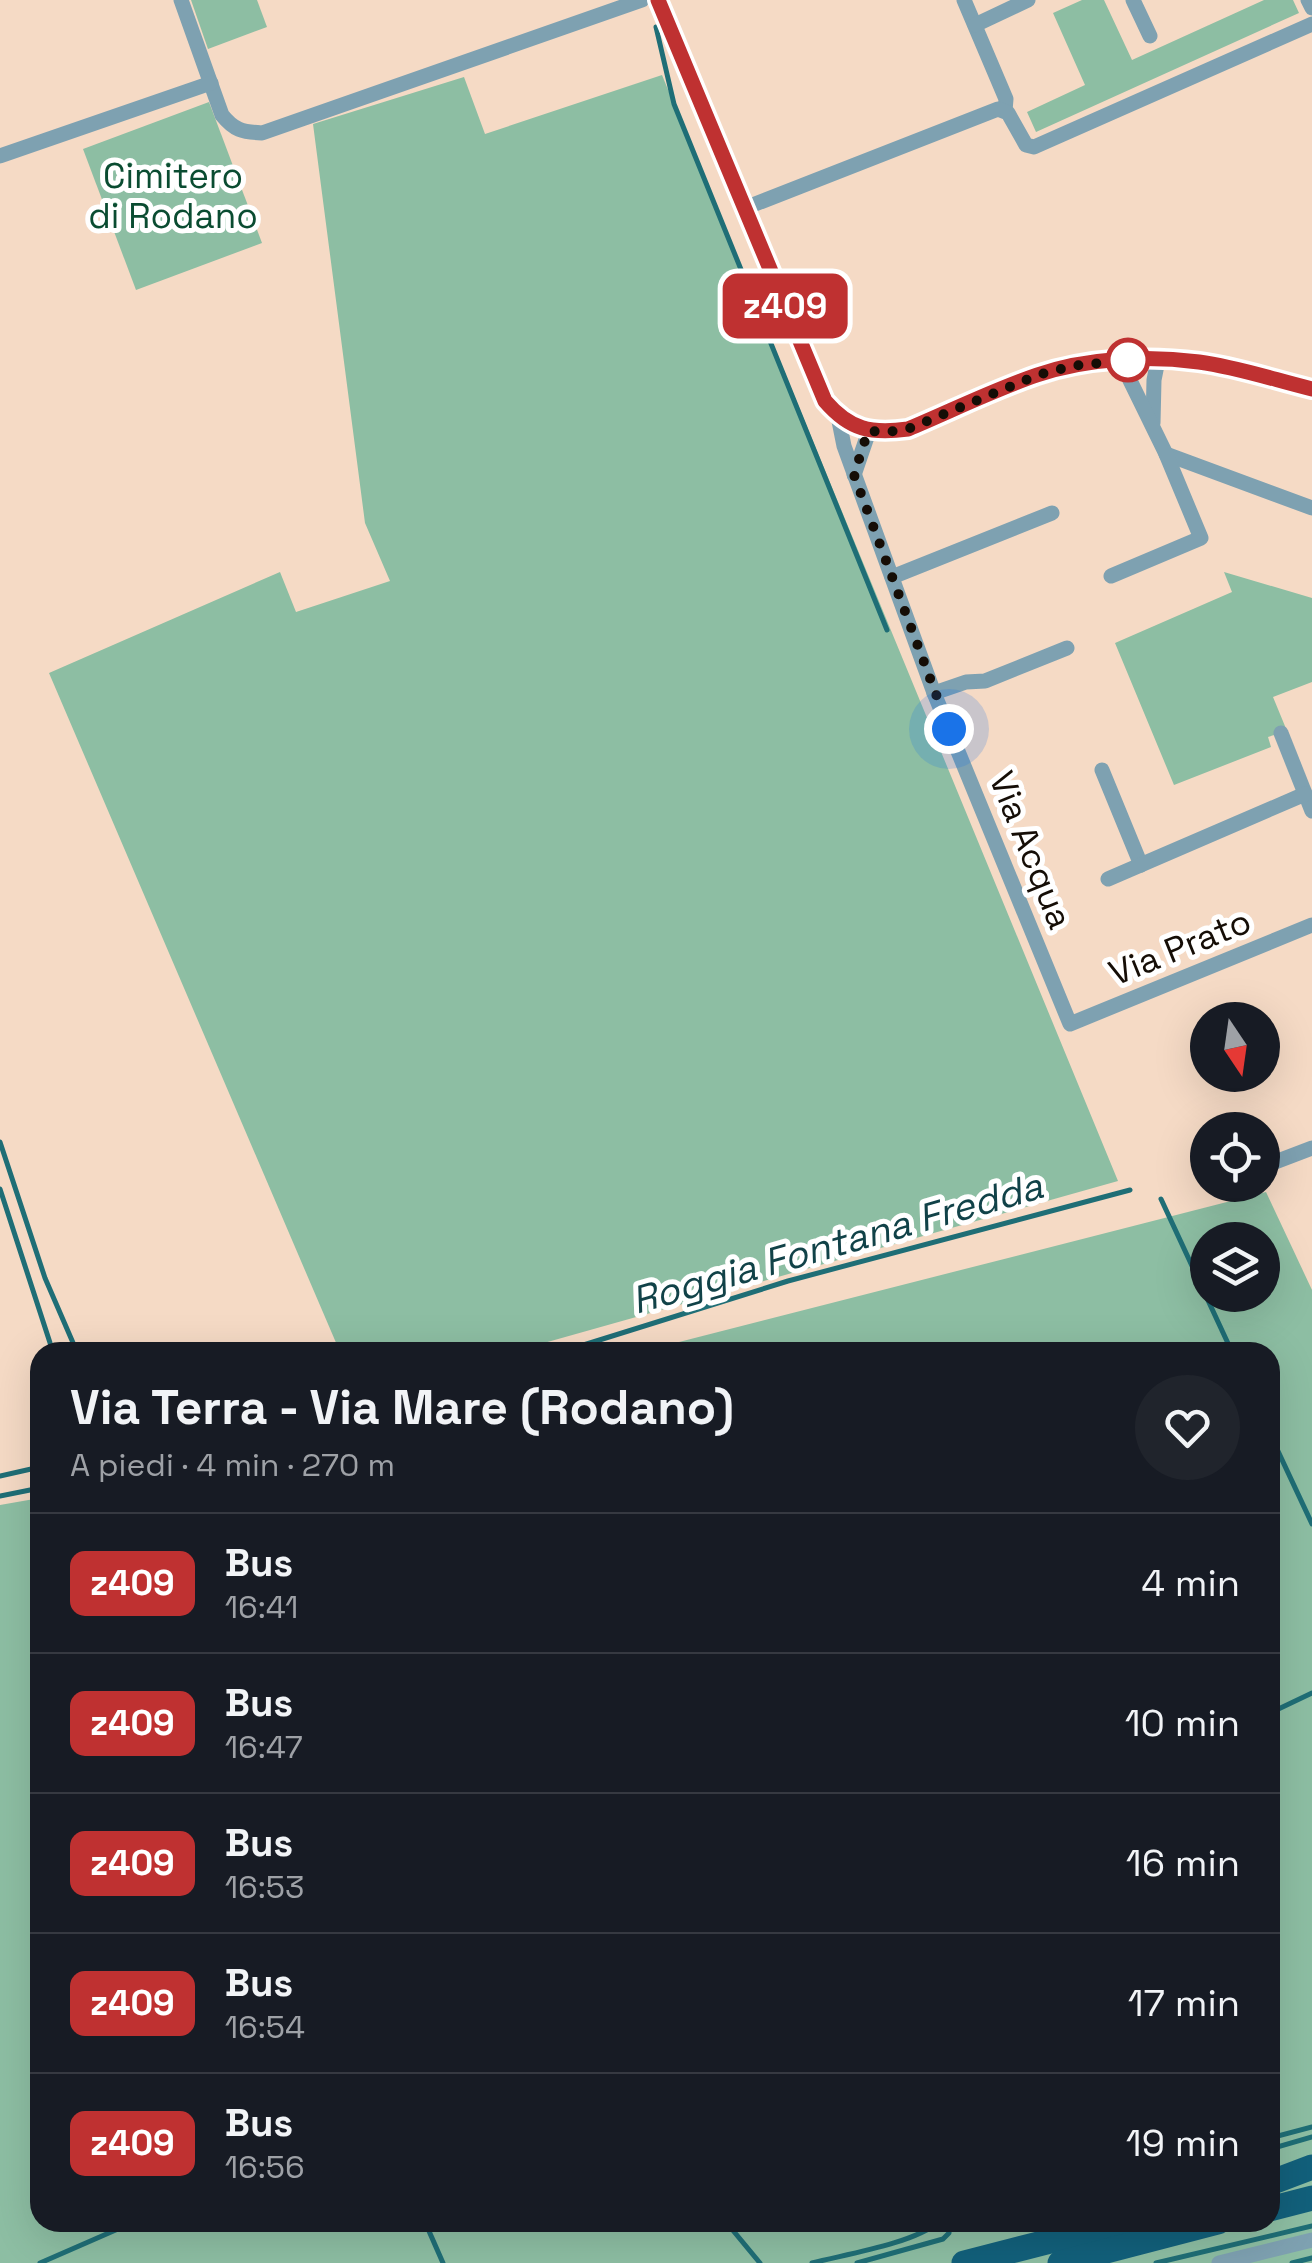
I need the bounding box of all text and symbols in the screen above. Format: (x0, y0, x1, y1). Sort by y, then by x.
park label: Cimitero di Rodano (88, 154, 258, 238)
line badge: z409 (715, 274, 855, 338)
text: z409 (743, 284, 827, 328)
unlabelled marker (1107, 339, 1149, 381)
your location (924, 704, 974, 754)
street label: Via Acqua (980, 765, 1082, 935)
street label: Via Prato (1103, 899, 1257, 995)
north arrow (1190, 1002, 1280, 1092)
map controls (1190, 1002, 1280, 1312)
button: locate (1190, 1112, 1280, 1202)
water label: Roggia Fontana Fredda (626, 1161, 1048, 1325)
button: layers (1190, 1222, 1280, 1312)
button: heart (1135, 1375, 1240, 1480)
text: Via Terra - Via Mare (Rodano) (70, 1377, 734, 1438)
text: A piedi · 4 min · 270 m (70, 1445, 395, 1485)
text: Bus (225, 1539, 293, 1587)
text: 4 min (1141, 1559, 1240, 1607)
text: z409 (90, 1561, 175, 1605)
text: 16:41 (225, 1587, 298, 1627)
text: Bus (225, 1679, 293, 1727)
text: 10 min (1125, 1699, 1240, 1747)
text: z409 (90, 1701, 175, 1745)
text: 16:47 (225, 1727, 303, 1767)
text: Bus (225, 1819, 293, 1867)
text: 16 min (1126, 1839, 1240, 1887)
text: z409 (90, 1841, 175, 1885)
text: 16:53 (225, 1867, 304, 1907)
text: Bus (225, 1959, 293, 2007)
text: 17 min (1128, 1979, 1240, 2027)
text: z409 (90, 1981, 175, 2025)
text: 16:54 (225, 2007, 305, 2047)
text: Bus (225, 2099, 293, 2147)
text: 19 min (1126, 2119, 1240, 2167)
text: z409 (90, 2121, 175, 2165)
text: 16:56 (225, 2147, 305, 2187)

